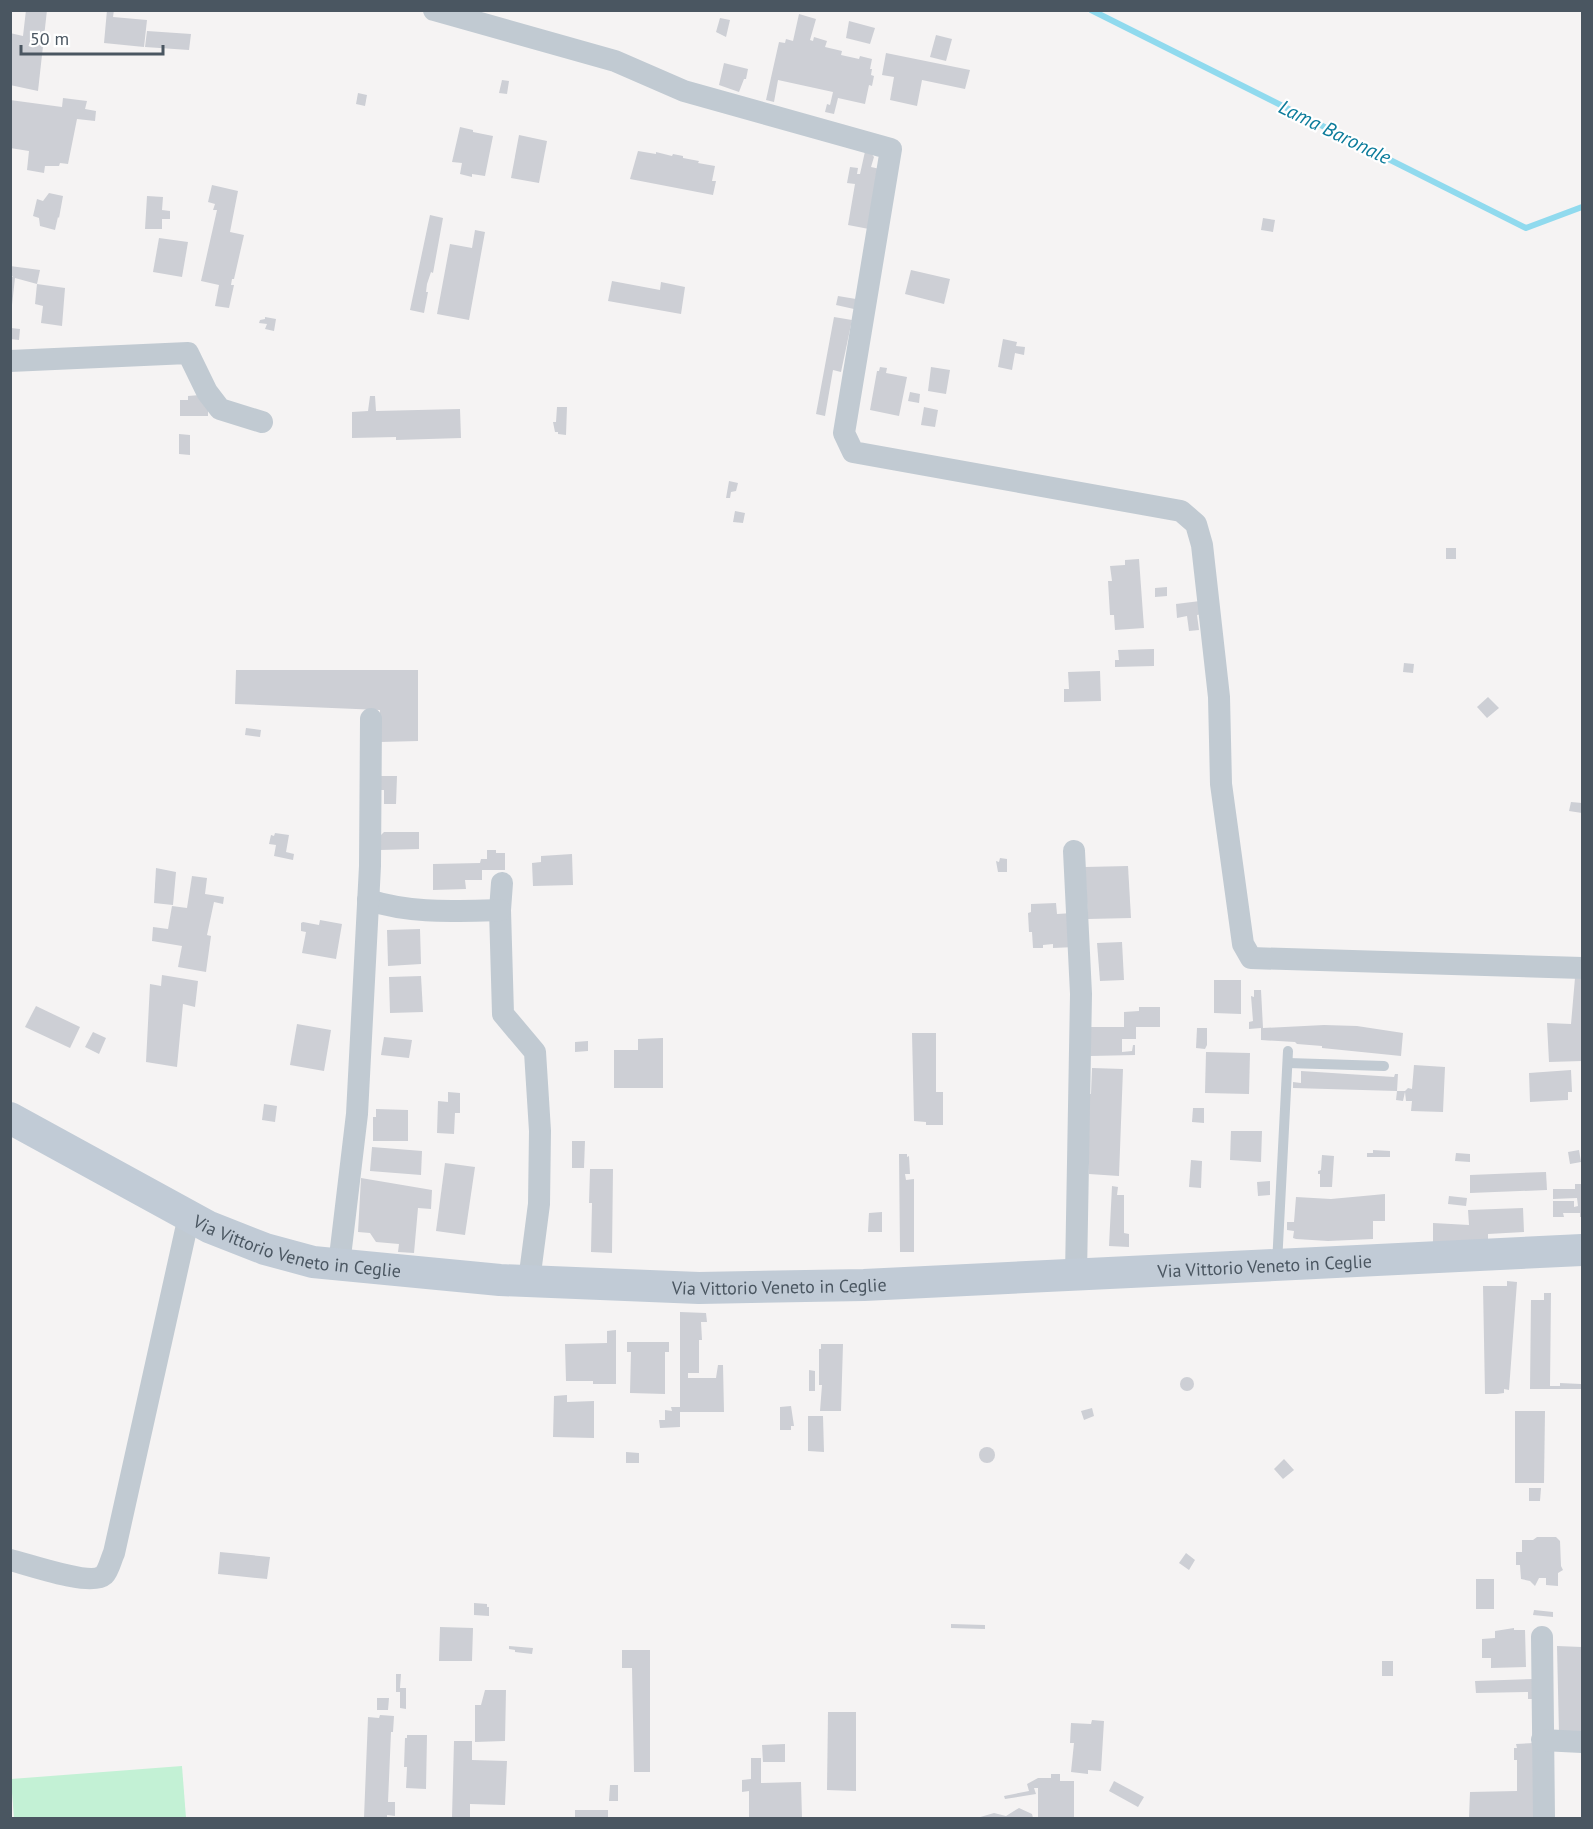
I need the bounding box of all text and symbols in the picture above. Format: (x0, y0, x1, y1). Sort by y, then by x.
scale bar (21, 18, 164, 56)
text: 50 m (30, 27, 69, 50)
water label: Lama Baronale (1275, 94, 1396, 171)
street label: Via Vittorio Veneto in Ceglie (188, 1209, 402, 1282)
street label: Via Vittorio Veneto in Ceglie (1156, 1249, 1372, 1282)
street label: Via Vittorio Veneto in Ceglie (670, 1272, 887, 1300)

